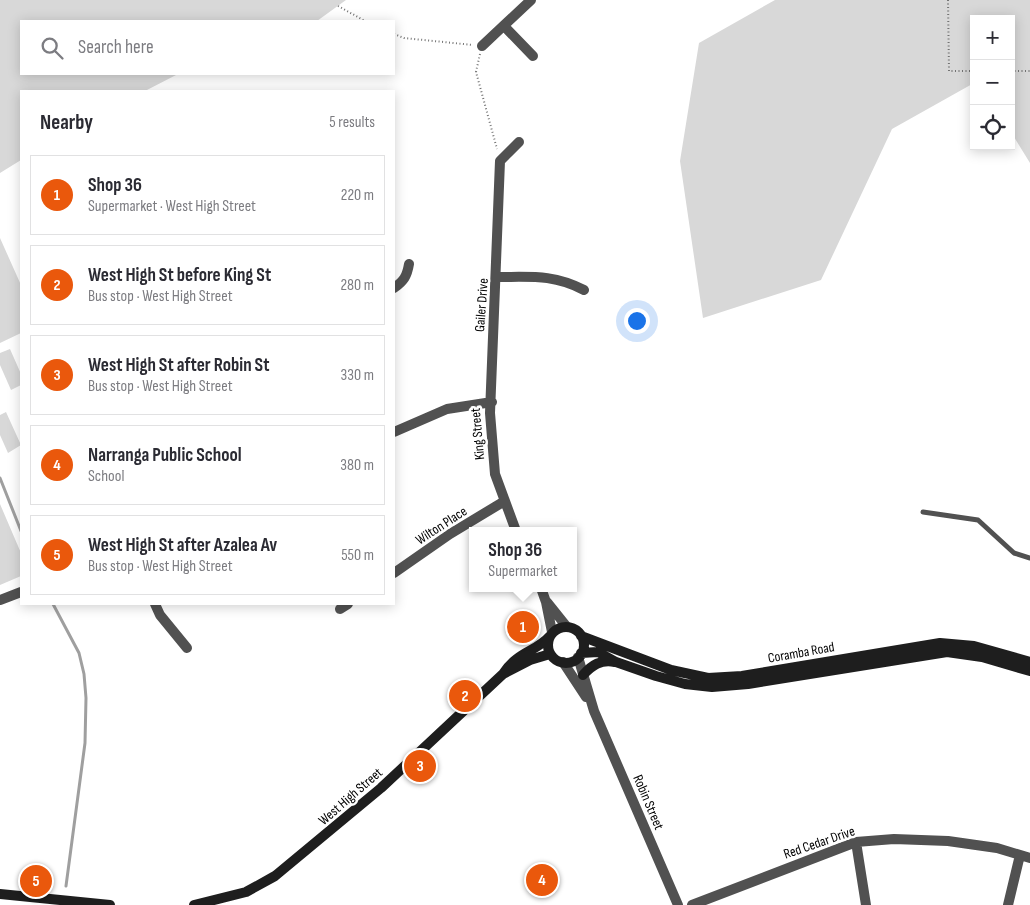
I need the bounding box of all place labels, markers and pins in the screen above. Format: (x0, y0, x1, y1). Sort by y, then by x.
pin: 1 (507, 608, 539, 646)
pin: 2 (449, 677, 481, 715)
pin: 3 (404, 747, 436, 785)
pin: 4 (526, 861, 558, 899)
pin: 5 (20, 862, 52, 900)

